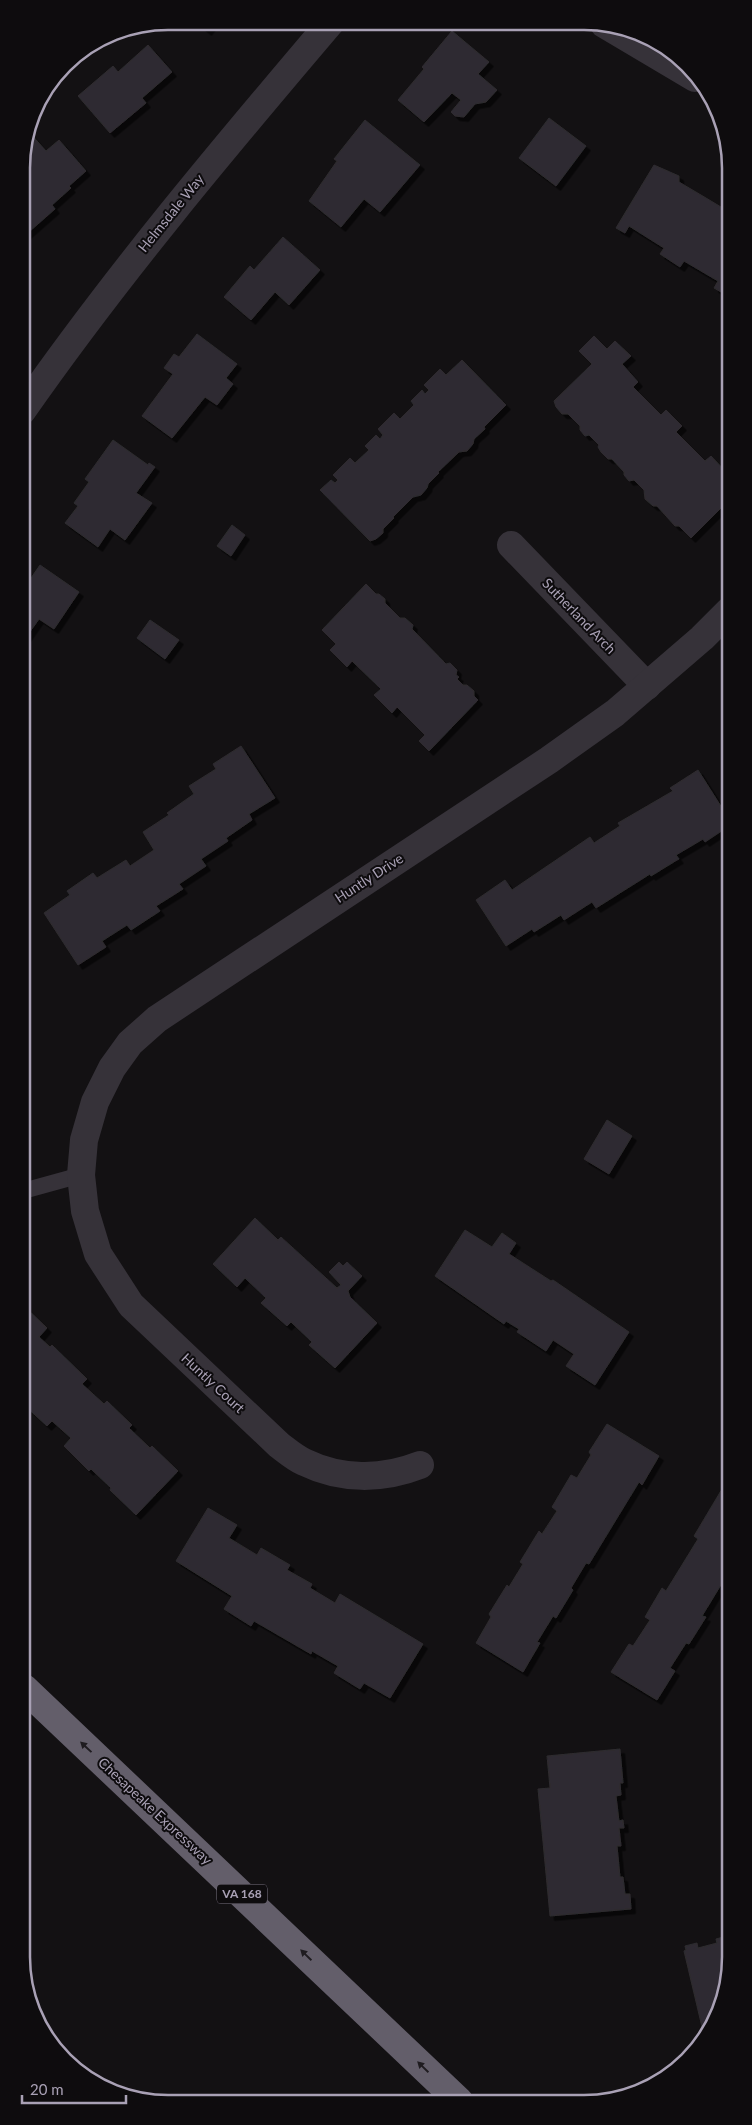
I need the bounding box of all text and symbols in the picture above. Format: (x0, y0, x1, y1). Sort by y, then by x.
street label: Helmsdale Way (134, 170, 208, 255)
street label: Sutherland Arch (539, 574, 620, 657)
street label: Huntly Drive (331, 849, 406, 906)
street label: Huntly Court (178, 1349, 248, 1416)
one-way arrow (81, 1741, 93, 1753)
street label: Chesapeake Expressway (95, 1753, 216, 1868)
road number: VA 168 (217, 1885, 267, 1904)
one-way arrow (300, 1949, 312, 1961)
one-way arrow (418, 2061, 430, 2073)
scale bar (22, 2072, 126, 2104)
text: 20 m (30, 2080, 64, 2098)

